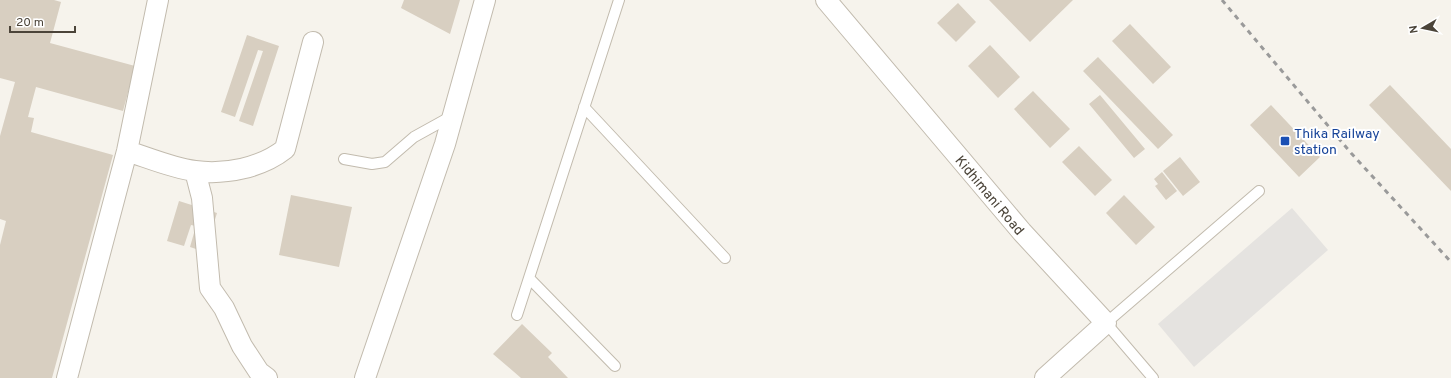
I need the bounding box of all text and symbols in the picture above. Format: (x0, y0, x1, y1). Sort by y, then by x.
scale bar (10, 8, 75, 34)
north arrow (1403, 8, 1443, 48)
text: 20 m (16, 15, 44, 31)
text: N (1407, 24, 1422, 34)
place label: Thika Railway station (1294, 126, 1380, 159)
marker: Thika Railway station (1279, 135, 1291, 147)
street label: Kidhimani Road (951, 153, 1027, 239)

